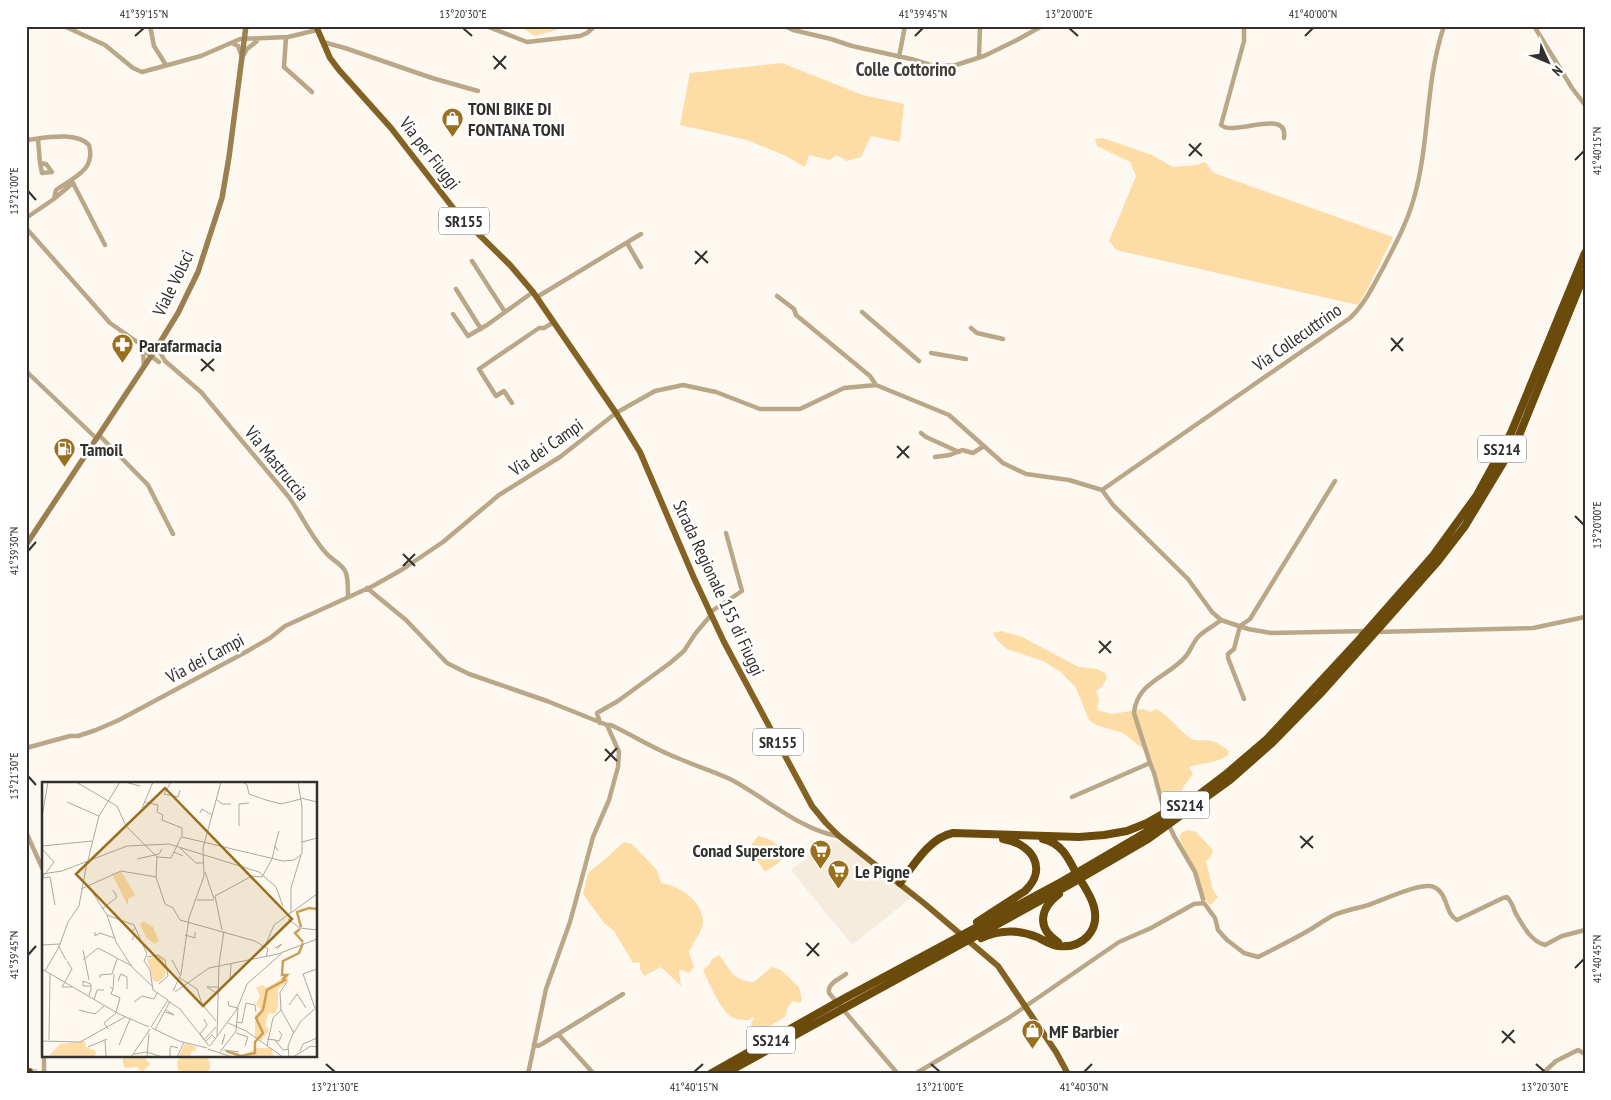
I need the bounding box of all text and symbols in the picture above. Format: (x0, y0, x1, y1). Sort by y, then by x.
text: 41°39'15"N (120, 6, 168, 21)
text: 13°20'30"E (439, 6, 487, 21)
text: 41°39'45"N (899, 6, 947, 21)
text: 13°20'00"E (1045, 6, 1093, 21)
text: 41°40'00"N (1289, 6, 1337, 21)
north arrow (1524, 38, 1574, 88)
district label: Colle Cottorino (856, 57, 956, 81)
text: N (1548, 62, 1566, 80)
place label: TONI BIKE DI FONTANA TONI (468, 97, 565, 141)
shop icon: TONI BIKE DI FONTANA TONI (440, 106, 464, 137)
street label: Via per Fiuggi (394, 111, 466, 194)
text: 41°40'15"N (1589, 127, 1604, 175)
text: 13°21'00"E (6, 167, 21, 215)
road number: SR155 (439, 208, 489, 235)
street label: Viale Volsci (147, 246, 199, 321)
street label: Via Collecuttrino (1247, 298, 1346, 377)
pharmacy icon: Parafarmacia (111, 333, 135, 364)
place label: Parafarmacia (139, 334, 222, 357)
street label: Via dei Campi (504, 413, 587, 481)
street label: Via Mastruccia (239, 420, 314, 505)
road number: SS214 (1478, 436, 1526, 462)
fuel station icon: Tamoil (52, 437, 76, 468)
place label: Tamoil (80, 438, 123, 461)
street label: Strada Regionale 155 di Fiuggi (668, 497, 770, 679)
text: 13°20'00"E (1589, 501, 1604, 549)
text: 41°39'30"N (6, 527, 21, 575)
street label: Via dei Campi (161, 628, 248, 689)
road number: SR155 (753, 729, 803, 756)
text: 13°21'30"E (6, 752, 21, 800)
inset map (42, 782, 318, 1058)
road number: SS214 (1161, 792, 1209, 818)
supermarket icon: Conad Superstore (809, 838, 833, 869)
place label: Conad Superstore (693, 839, 805, 862)
supermarket icon: Le Pigne (827, 859, 851, 890)
place label: Le Pigne (855, 860, 910, 883)
text: 41°39'45"N (6, 931, 21, 979)
text: 41°40'45"N (1589, 935, 1604, 983)
shop icon: MF Barbier (1021, 1019, 1045, 1050)
place label: MF Barbier (1049, 1020, 1119, 1043)
road number: SS214 (747, 1026, 795, 1054)
text: 13°21'30"E (311, 1079, 359, 1094)
text: 41°40'15"N (670, 1079, 718, 1094)
text: 13°21'00"E (916, 1079, 964, 1094)
text: 41°40'30"N (1060, 1079, 1108, 1094)
text: 13°20'30"E (1521, 1079, 1569, 1094)

